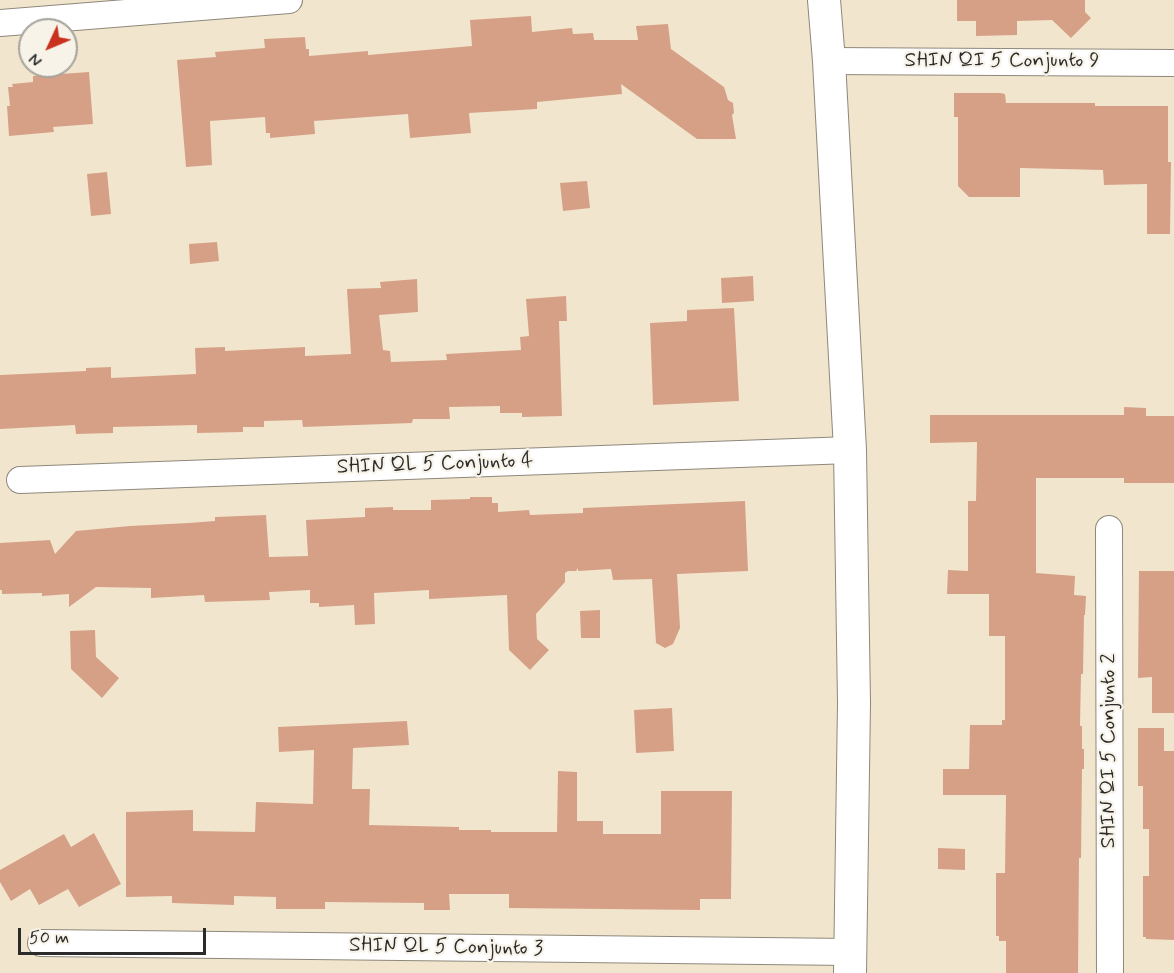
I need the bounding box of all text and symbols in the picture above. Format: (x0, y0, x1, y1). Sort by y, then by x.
north arrow (18, 18, 78, 78)
text: N (25, 48, 47, 71)
street label: SHIN QI 5 Conjunto 9 (905, 49, 1099, 75)
street label: SHIN QL 5 Conjunto 4 (336, 449, 534, 481)
street label: SHIN QI 5 Conjunto 2 (1097, 654, 1123, 848)
scale bar (21, 916, 208, 954)
text: 50 m (29, 926, 69, 950)
street label: SHIN QL 5 Conjunto 3 (349, 934, 543, 962)

